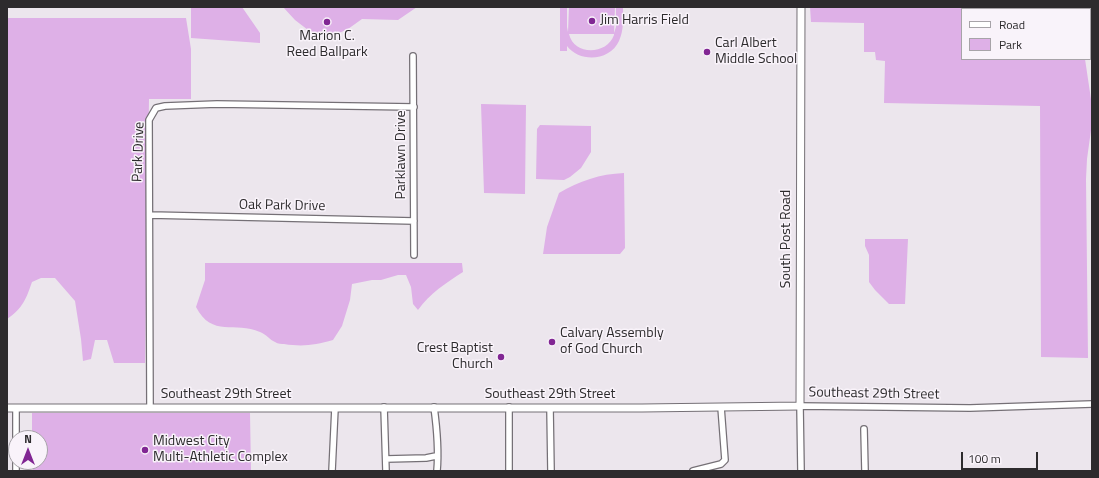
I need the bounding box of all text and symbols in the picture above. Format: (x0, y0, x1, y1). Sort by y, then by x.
legend (961, 8, 1091, 60)
place label: Jim Harris Field (600, 13, 689, 29)
text: Road (999, 15, 1025, 34)
marker: Jim Harris Field (587, 16, 597, 26)
marker: Marion C. Reed Ballpark (322, 17, 332, 27)
place label: Marion C. Reed Ballpark (286, 29, 368, 62)
text: Park (999, 35, 1022, 54)
place label: Carl Albert Middle School (715, 36, 797, 68)
marker: Carl Albert Middle School (702, 47, 712, 57)
street label: Parklawn Drive (394, 111, 410, 199)
street label: Park Drive (130, 121, 148, 183)
street label: South Post Road (779, 190, 795, 288)
street label: Oak Park Drive (239, 197, 325, 215)
place label: Calvary Assembly of God Church (560, 326, 664, 358)
marker: Calvary Assembly of God Church (547, 337, 557, 347)
place label: Crest Baptist Church (417, 341, 493, 374)
marker: Crest Baptist Church (496, 352, 506, 362)
street label: Southeast 29th Street (809, 384, 939, 404)
street label: Southeast 29th Street (161, 387, 291, 403)
street label: Southeast 29th Street (485, 387, 615, 403)
north arrow (8, 430, 48, 470)
text: N (24, 431, 32, 447)
place label: Midwest City Multi-Athletic Complex (153, 434, 288, 466)
scale bar (963, 444, 1040, 470)
marker: Midwest City Multi-Athletic Complex (140, 445, 150, 455)
text: 100 m (968, 449, 1001, 468)

